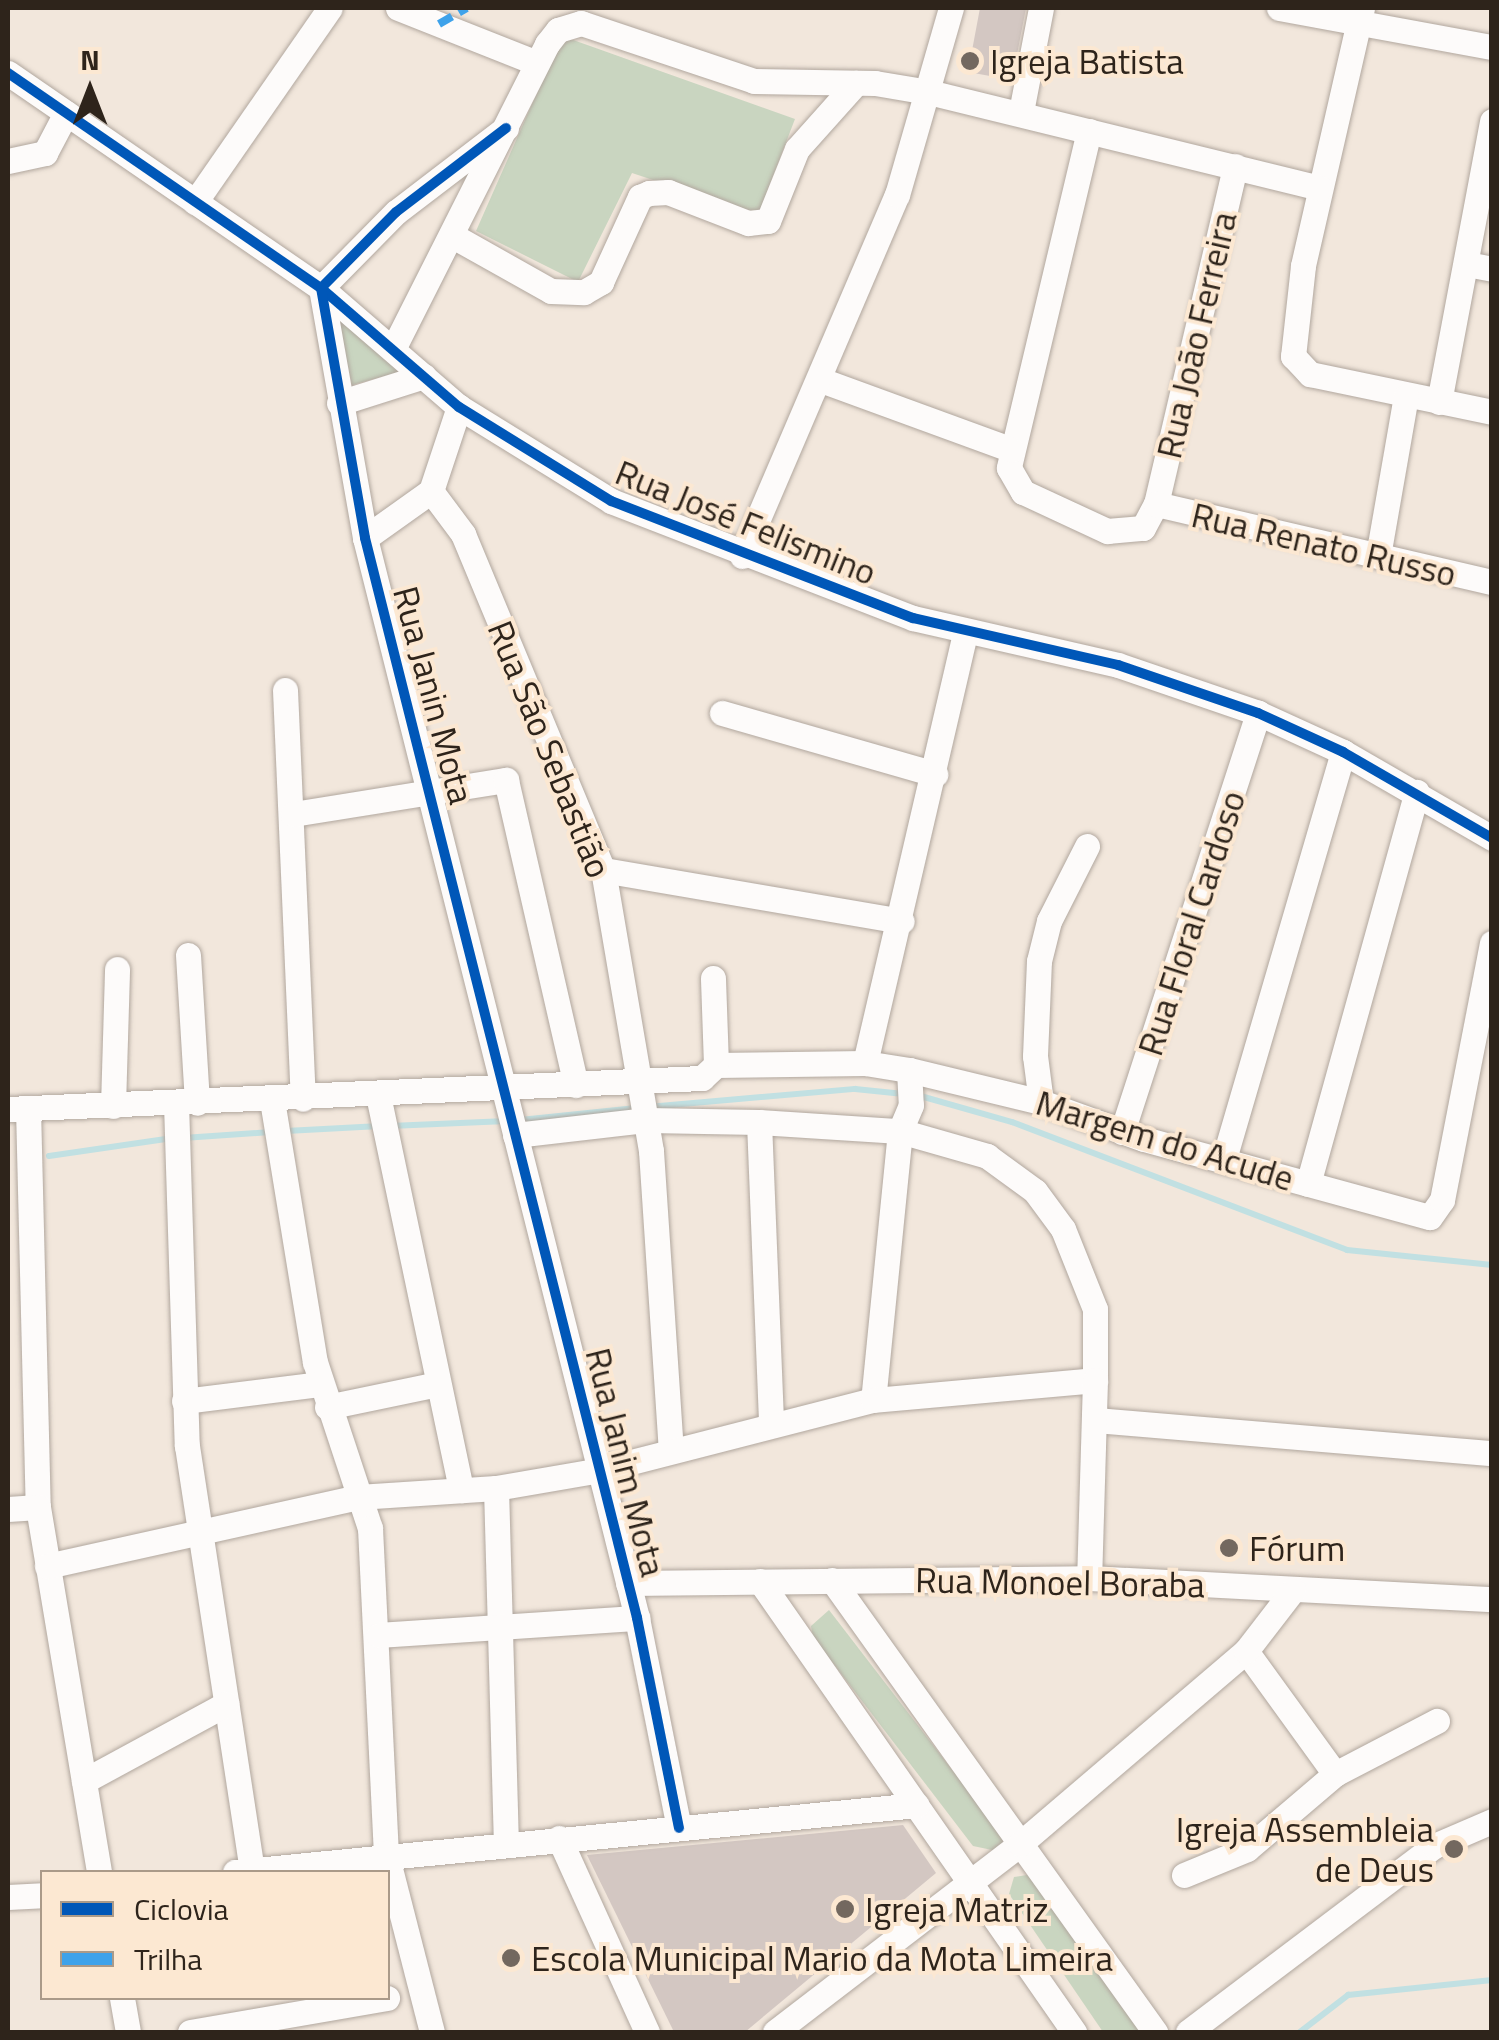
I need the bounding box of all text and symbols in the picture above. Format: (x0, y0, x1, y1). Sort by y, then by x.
text: N (80, 38, 100, 81)
north arrow (40, 40, 140, 140)
place label: Igreja Batista (990, 40, 1184, 82)
marker: Igreja Batista (959, 50, 981, 72)
street label: Rua João Ferreira (1147, 208, 1245, 462)
street label: Rua José Felismino (610, 451, 882, 593)
street label: Rua Renato Russo (1188, 493, 1460, 595)
street label: Rua Janin Mota (385, 582, 483, 808)
street label: Rua São Sebastião (479, 615, 621, 883)
street label: Rua Floral Cardoso (1128, 785, 1254, 1061)
street label: Margem do Acude (1031, 1081, 1299, 1199)
street label: Rua Janim Mota (577, 1344, 675, 1580)
place label: Fórum (1249, 1527, 1345, 1569)
marker: Fórum (1218, 1537, 1240, 1559)
street label: Rua Monoel Boraba (915, 1558, 1205, 1606)
place label: Igreja Assembleia de Deus (1176, 1808, 1434, 1890)
marker: Igreja Assembleia de Deus (1443, 1838, 1465, 1860)
legend (40, 1870, 390, 2000)
text: Ciclovia (134, 1886, 229, 1932)
place label: Igreja Matriz (865, 1888, 1049, 1930)
marker: Igreja Matriz (834, 1898, 856, 1920)
text: Trilha (134, 1936, 202, 1982)
place label: Escola Municipal Mario da Mota Limeira (531, 1937, 1113, 1979)
marker: Escola Municipal Mario da Mota Limeira (500, 1947, 522, 1969)

